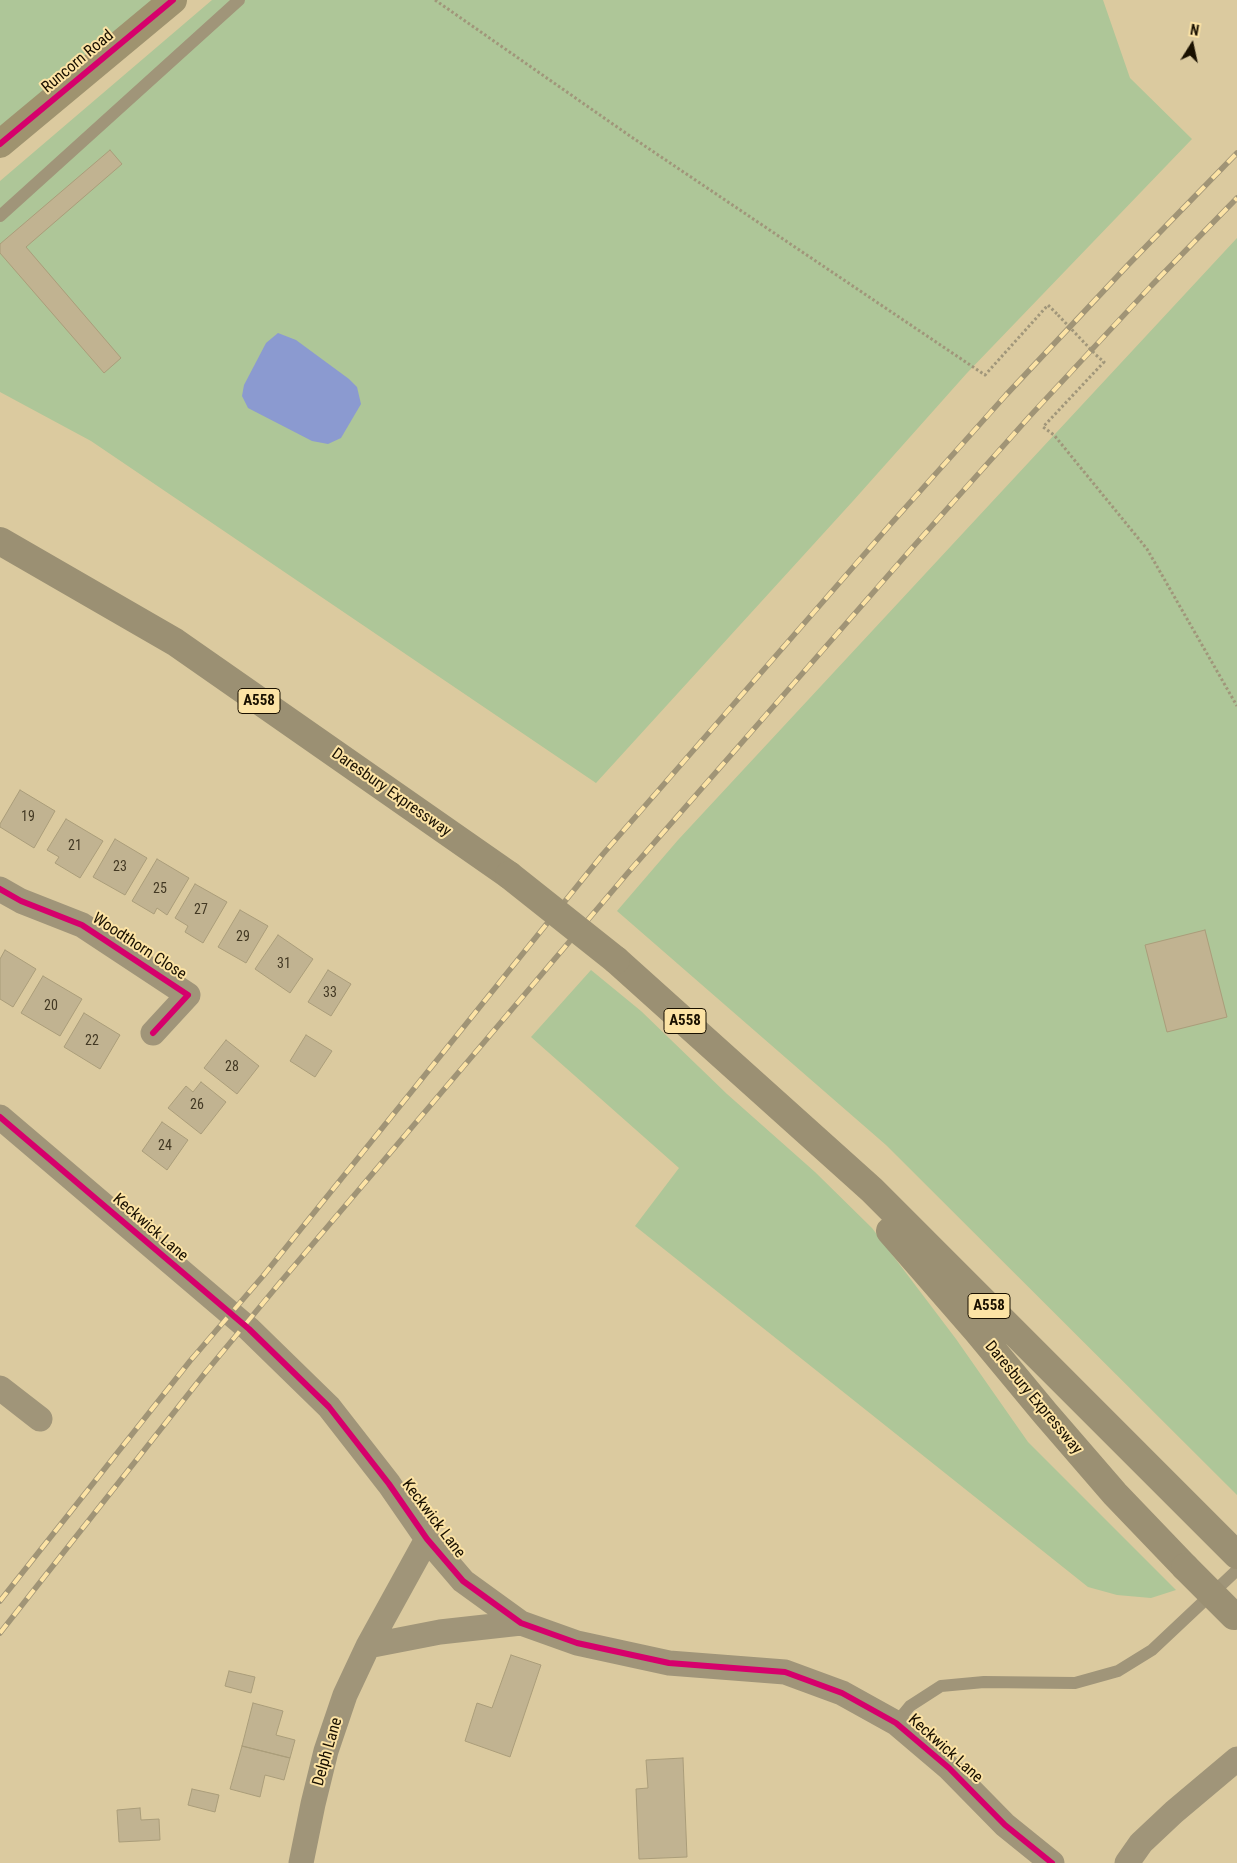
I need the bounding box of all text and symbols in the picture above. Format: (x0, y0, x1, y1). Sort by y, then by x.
north arrow (1167, 20, 1217, 70)
text: N (1189, 22, 1200, 39)
street label: Runcorn Road (38, 26, 118, 98)
road number: A558 (238, 688, 280, 714)
street label: Daresbury Expressway (328, 745, 454, 841)
house number: 19 (21, 809, 35, 825)
house number: 21 (68, 838, 82, 854)
house number: 23 (113, 859, 127, 875)
house number: 25 (153, 881, 167, 897)
house number: 27 (194, 902, 208, 918)
street label: Woodthorn Close (88, 909, 190, 985)
house number: 29 (236, 929, 250, 945)
house number: 31 (277, 956, 291, 972)
house number: 33 (323, 985, 337, 1001)
house number: 20 (44, 998, 58, 1014)
road number: A558 (664, 1008, 706, 1034)
house number: 22 (85, 1033, 99, 1049)
house number: 28 (225, 1059, 239, 1075)
house number: 26 (190, 1097, 204, 1113)
house number: 24 (158, 1138, 172, 1154)
street label: Keckwick Lane (108, 1190, 192, 1266)
road number: A558 (968, 1294, 1010, 1318)
street label: Daresbury Expressway (980, 1338, 1086, 1458)
street label: Keckwick Lane (397, 1476, 469, 1562)
street label: Keckwick Lane (904, 1711, 986, 1787)
street label: Delph Lane (309, 1716, 347, 1788)

